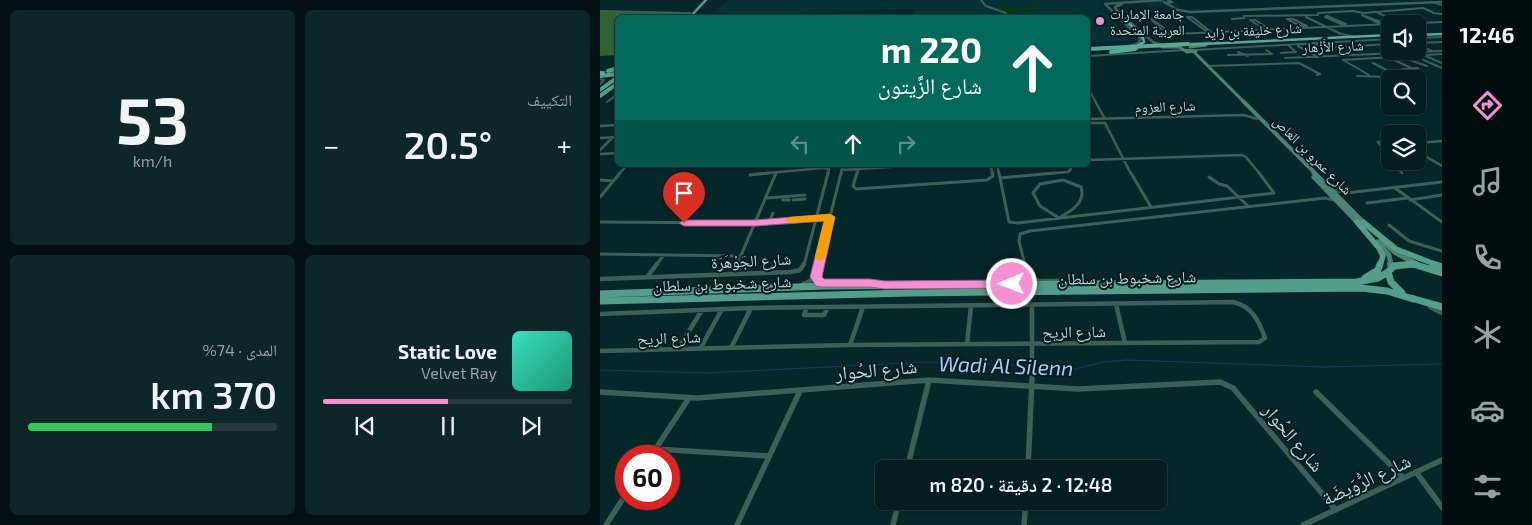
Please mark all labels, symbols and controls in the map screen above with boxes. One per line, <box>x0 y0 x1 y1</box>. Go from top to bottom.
place label: جامعة الإمارات العربية المتحدة <box>1110 5 1185 39</box>
marker: جامعة الإمارات العربية المتحدة <box>1094 15 1106 27</box>
map controls <box>1381 15 1426 170</box>
button: sound <box>1381 15 1426 60</box>
street label: شارع خليفة بن زايد <box>1204 19 1302 43</box>
text: 12:46 <box>1460 21 1514 47</box>
text: 220 m <box>881 28 982 70</box>
icon: ahead <box>1000 35 1065 100</box>
street label: شارع الأَزْهار <box>1301 36 1364 58</box>
button: search <box>1381 70 1426 115</box>
text: شارع الزَّيتون <box>878 72 982 98</box>
text: 53 <box>116 79 189 157</box>
icon: directions <box>1470 88 1505 123</box>
text: التكييف <box>527 90 572 109</box>
street label: شارع العزوم <box>1134 96 1196 118</box>
street label: شارع عمرو بن العاص <box>1269 112 1356 199</box>
text: 20.5° <box>404 121 492 167</box>
button: layers <box>1381 125 1426 170</box>
text: − <box>323 128 339 162</box>
text: + <box>557 128 572 162</box>
icon: left <box>786 130 814 158</box>
icon: ahead <box>839 130 867 158</box>
icon: right <box>892 130 920 158</box>
text: km/h <box>133 151 172 170</box>
icon: music <box>1470 164 1505 199</box>
pin <box>663 172 705 223</box>
icon: arrive <box>670 179 698 207</box>
icon: phone <box>1470 240 1505 275</box>
street label: شارع الجَوْهَرَة <box>710 248 792 274</box>
position arrow <box>985 257 1037 309</box>
street label: شارع شخبوط بن سلطان <box>1058 266 1196 290</box>
street label: شارع شخبوط بن سلطان <box>652 271 792 297</box>
icon: climate <box>1470 317 1505 352</box>
street label: شارع الريح <box>1042 321 1106 343</box>
street label: شارع الريح <box>637 326 701 350</box>
text: المدى · 74% <box>202 340 277 359</box>
text: Static Love <box>398 340 497 363</box>
water label: Wadi Al Silenn <box>938 350 1074 380</box>
street label: شارع الحُوار <box>833 354 918 385</box>
text: Velvet Ray <box>421 363 497 382</box>
text: 370 km <box>150 371 277 417</box>
icon: car <box>1470 393 1505 428</box>
street label: شارع الحُوار <box>1257 397 1329 477</box>
icon: previous <box>351 412 379 440</box>
icon: pause <box>434 412 462 440</box>
icon: next <box>517 412 545 440</box>
speed limit sign: 60 <box>615 445 680 510</box>
street label: شارع الرُّوَيضَة <box>1318 448 1415 510</box>
icon: filters <box>1470 469 1505 504</box>
text: 12:48 · 2 دقيقة · 820 m <box>930 473 1112 496</box>

